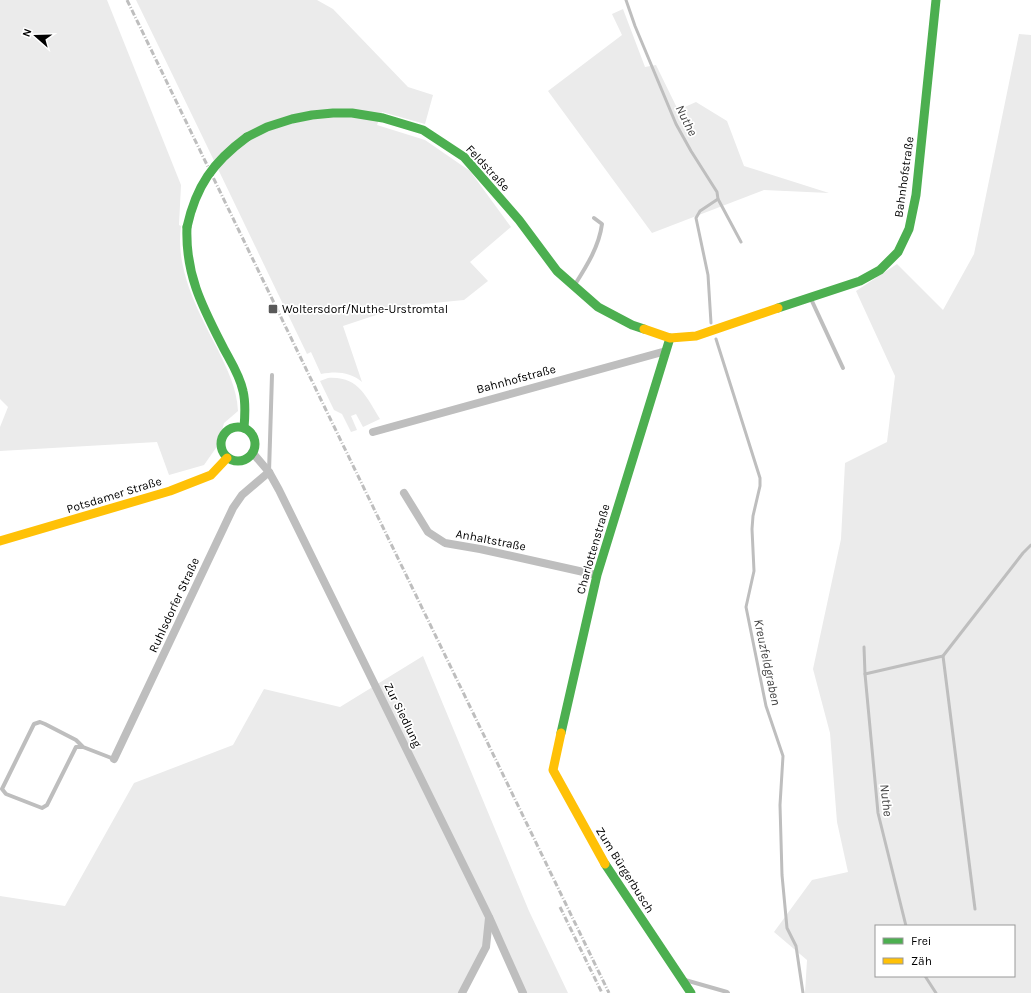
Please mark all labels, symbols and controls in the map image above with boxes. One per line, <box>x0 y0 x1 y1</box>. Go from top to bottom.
north arrow <box>16 16 56 56</box>
text: N <box>20 27 35 39</box>
water label: Nuthe <box>672 102 701 138</box>
street label: Bahnhofstraße <box>891 136 917 218</box>
street label: Feldstraße <box>463 142 513 194</box>
place label: Woltersdorf/Nuthe-Urstromtal <box>282 302 448 316</box>
marker: Woltersdorf/Nuthe-Urstromtal <box>267 303 279 315</box>
street label: Bahnhofstraße <box>475 362 557 396</box>
street label: Potsdamer Straße <box>65 474 163 516</box>
street label: Charlottenstraße <box>573 502 613 596</box>
street label: Anhaltstraße <box>455 526 527 554</box>
street label: Ruhlsdorfer Straße <box>146 555 202 655</box>
water label: Kreuzfeldgraben <box>751 617 784 707</box>
street label: Zur Siedlung <box>381 680 425 750</box>
water label: Nuthe <box>877 783 896 817</box>
street label: Zum Bürgerbusch <box>593 824 657 916</box>
legend <box>875 925 1015 977</box>
text: Frei <box>911 934 931 948</box>
text: Zäh <box>911 954 932 968</box>

